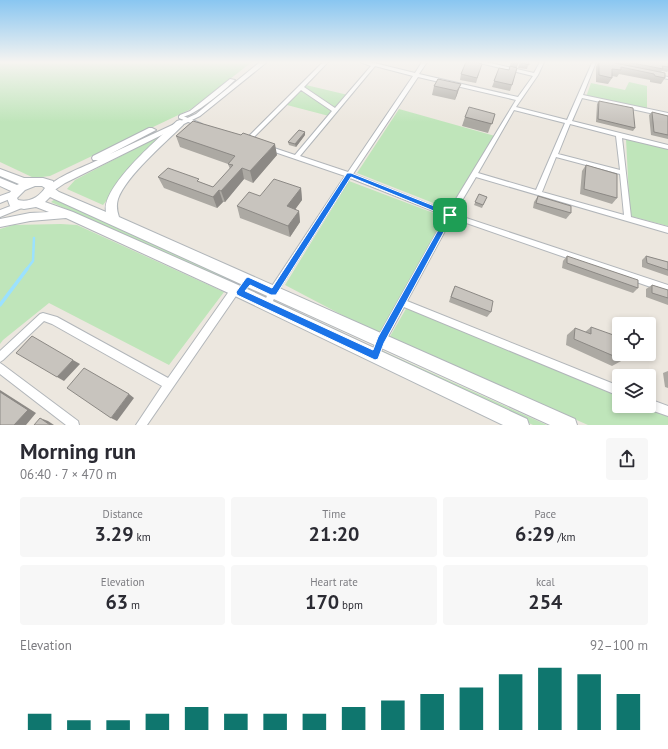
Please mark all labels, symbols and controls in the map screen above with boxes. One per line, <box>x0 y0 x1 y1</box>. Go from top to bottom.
pin <box>433 198 467 232</box>
icon: arrive <box>439 204 461 226</box>
map controls <box>612 317 656 413</box>
button: locate <box>612 317 656 361</box>
button: layers <box>612 369 656 413</box>
text: Morning run <box>20 437 136 465</box>
button: share <box>606 438 648 480</box>
text: 06:40 · 7 × 470 m <box>20 466 117 483</box>
text: Distance <box>103 507 143 521</box>
text: Time <box>322 507 346 521</box>
text: Pace <box>535 507 556 521</box>
text: 3.29 <box>95 521 134 547</box>
text: 21:20 <box>309 521 359 547</box>
text: 6:29 <box>515 521 555 547</box>
text: km <box>134 530 151 544</box>
text: /km <box>555 530 576 544</box>
text: Elevation <box>101 575 145 589</box>
text: Heart rate <box>310 575 358 589</box>
text: kcal <box>536 575 555 589</box>
text: 63 <box>105 589 128 615</box>
text: 170 <box>305 589 339 615</box>
text: 254 <box>528 589 562 615</box>
text: m <box>128 598 140 612</box>
text: bpm <box>339 598 363 612</box>
text: Elevation <box>20 637 72 654</box>
text: 92–100 m <box>590 637 648 654</box>

